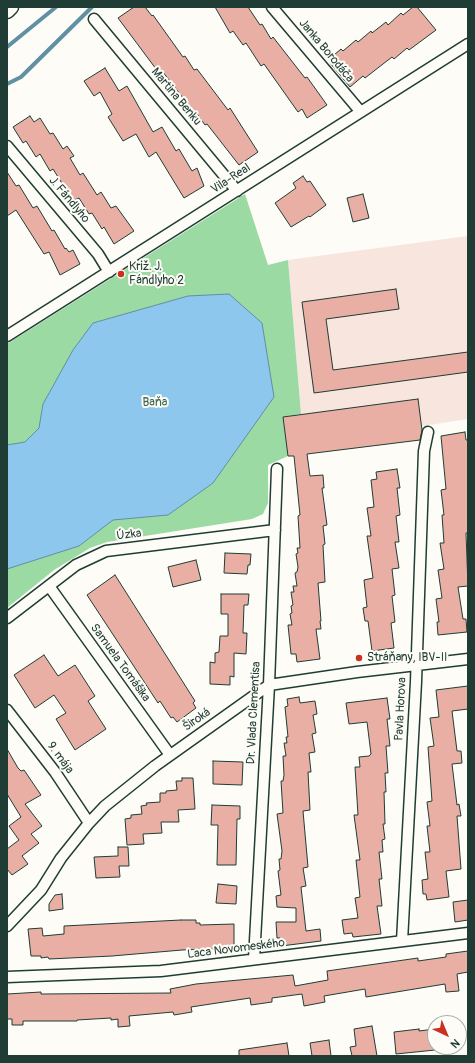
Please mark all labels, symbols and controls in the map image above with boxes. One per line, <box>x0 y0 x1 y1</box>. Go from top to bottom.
street label: Janka Borodáča <box>295 17 357 85</box>
street label: Martina Benku <box>148 65 204 129</box>
street label: Vila-Real <box>209 161 253 197</box>
street label: J. Fándlyho <box>46 174 92 226</box>
place label: Križ. J. Fándlyho 2 <box>129 260 184 288</box>
marker: Križ. J. Fándlyho 2 <box>116 269 126 279</box>
park label: Baňa <box>143 396 167 410</box>
street label: Úzka <box>116 526 142 544</box>
street label: Samuela Tomášika <box>87 621 153 705</box>
place label: Stráňany, IBV-II <box>367 651 447 665</box>
marker: Stráňany, IBV-II <box>354 653 364 663</box>
street label: Dr. Vlada Clementisa <box>244 661 264 765</box>
street label: Pavla Horova <box>392 677 410 741</box>
street label: Široká <box>180 705 214 735</box>
street label: 9. mája <box>44 739 76 777</box>
street label: Laca Novomeského <box>186 936 286 962</box>
north arrow <box>427 1015 467 1055</box>
text: N <box>448 1036 462 1051</box>

